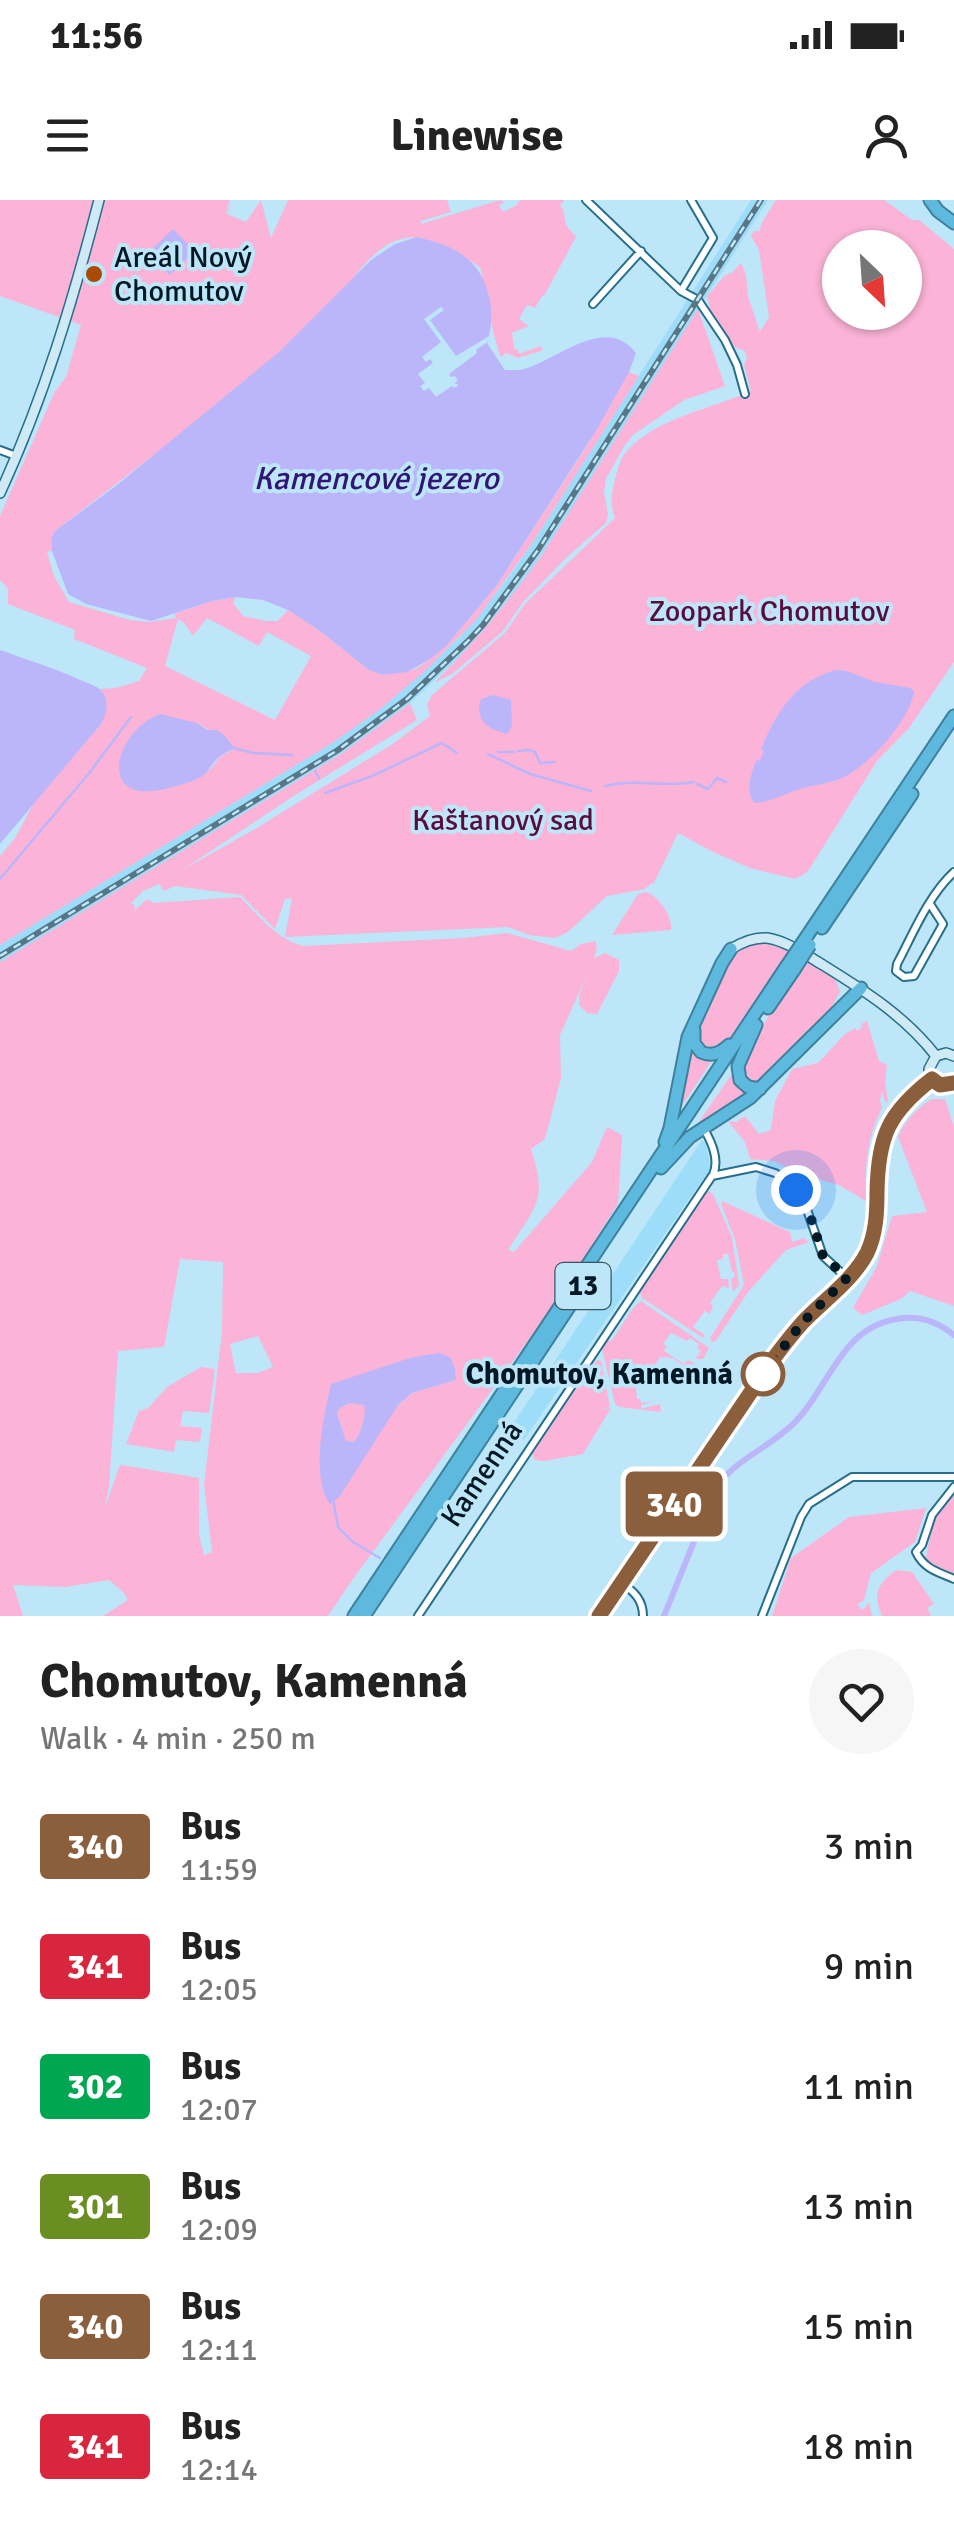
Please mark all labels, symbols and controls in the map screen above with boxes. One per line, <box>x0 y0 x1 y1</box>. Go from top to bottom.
text: 11:56 <box>50 12 143 59</box>
icon: menu <box>40 108 95 163</box>
text: Linewise <box>390 108 564 163</box>
icon: person <box>859 108 914 163</box>
north arrow <box>822 230 922 330</box>
map controls <box>822 230 922 330</box>
place label: Areál Nový Chomutov <box>114 239 252 310</box>
marker: Areál Nový Chomutov <box>83 263 105 285</box>
water label: Kamencové jezero <box>253 459 500 498</box>
park label: Zoopark Chomutov <box>649 593 890 630</box>
park label: Kaštanový sad <box>412 802 594 839</box>
your location <box>771 1165 821 1215</box>
road number: 13 <box>556 1263 610 1309</box>
marker: Chomutov, Kamenná <box>742 1353 784 1395</box>
place label: Chomutov, Kamenná <box>466 1356 733 1393</box>
street label: Kamenná <box>433 1414 531 1534</box>
line badge: 340 <box>616 1472 732 1536</box>
text: 340 <box>646 1483 702 1526</box>
button: heart <box>809 1649 914 1754</box>
text: Chomutov, Kamenná <box>40 1652 468 1711</box>
text: Walk · 4 min · 250 m <box>40 1719 316 1758</box>
text: Bus <box>180 1803 241 1850</box>
text: 3 min <box>824 1823 914 1870</box>
text: 340 <box>67 1825 123 1868</box>
text: 11:59 <box>180 1850 258 1889</box>
text: Bus <box>180 1923 241 1970</box>
text: 9 min <box>824 1943 914 1990</box>
text: 341 <box>67 1945 123 1988</box>
text: 12:05 <box>180 1970 258 2009</box>
text: Bus <box>180 2043 241 2090</box>
text: 11 min <box>803 2063 914 2110</box>
text: 302 <box>67 2065 123 2108</box>
text: 12:07 <box>180 2090 258 2129</box>
text: Bus <box>180 2163 241 2210</box>
text: 13 min <box>803 2183 914 2230</box>
text: 301 <box>67 2185 123 2228</box>
text: 12:09 <box>180 2210 258 2249</box>
text: Bus <box>180 2283 241 2330</box>
text: 15 min <box>803 2303 914 2350</box>
text: 340 <box>67 2305 123 2348</box>
text: 12:11 <box>180 2330 258 2369</box>
text: Bus <box>180 2403 241 2450</box>
text: 18 min <box>803 2423 914 2470</box>
text: 341 <box>67 2425 123 2468</box>
text: 12:14 <box>180 2450 258 2489</box>

